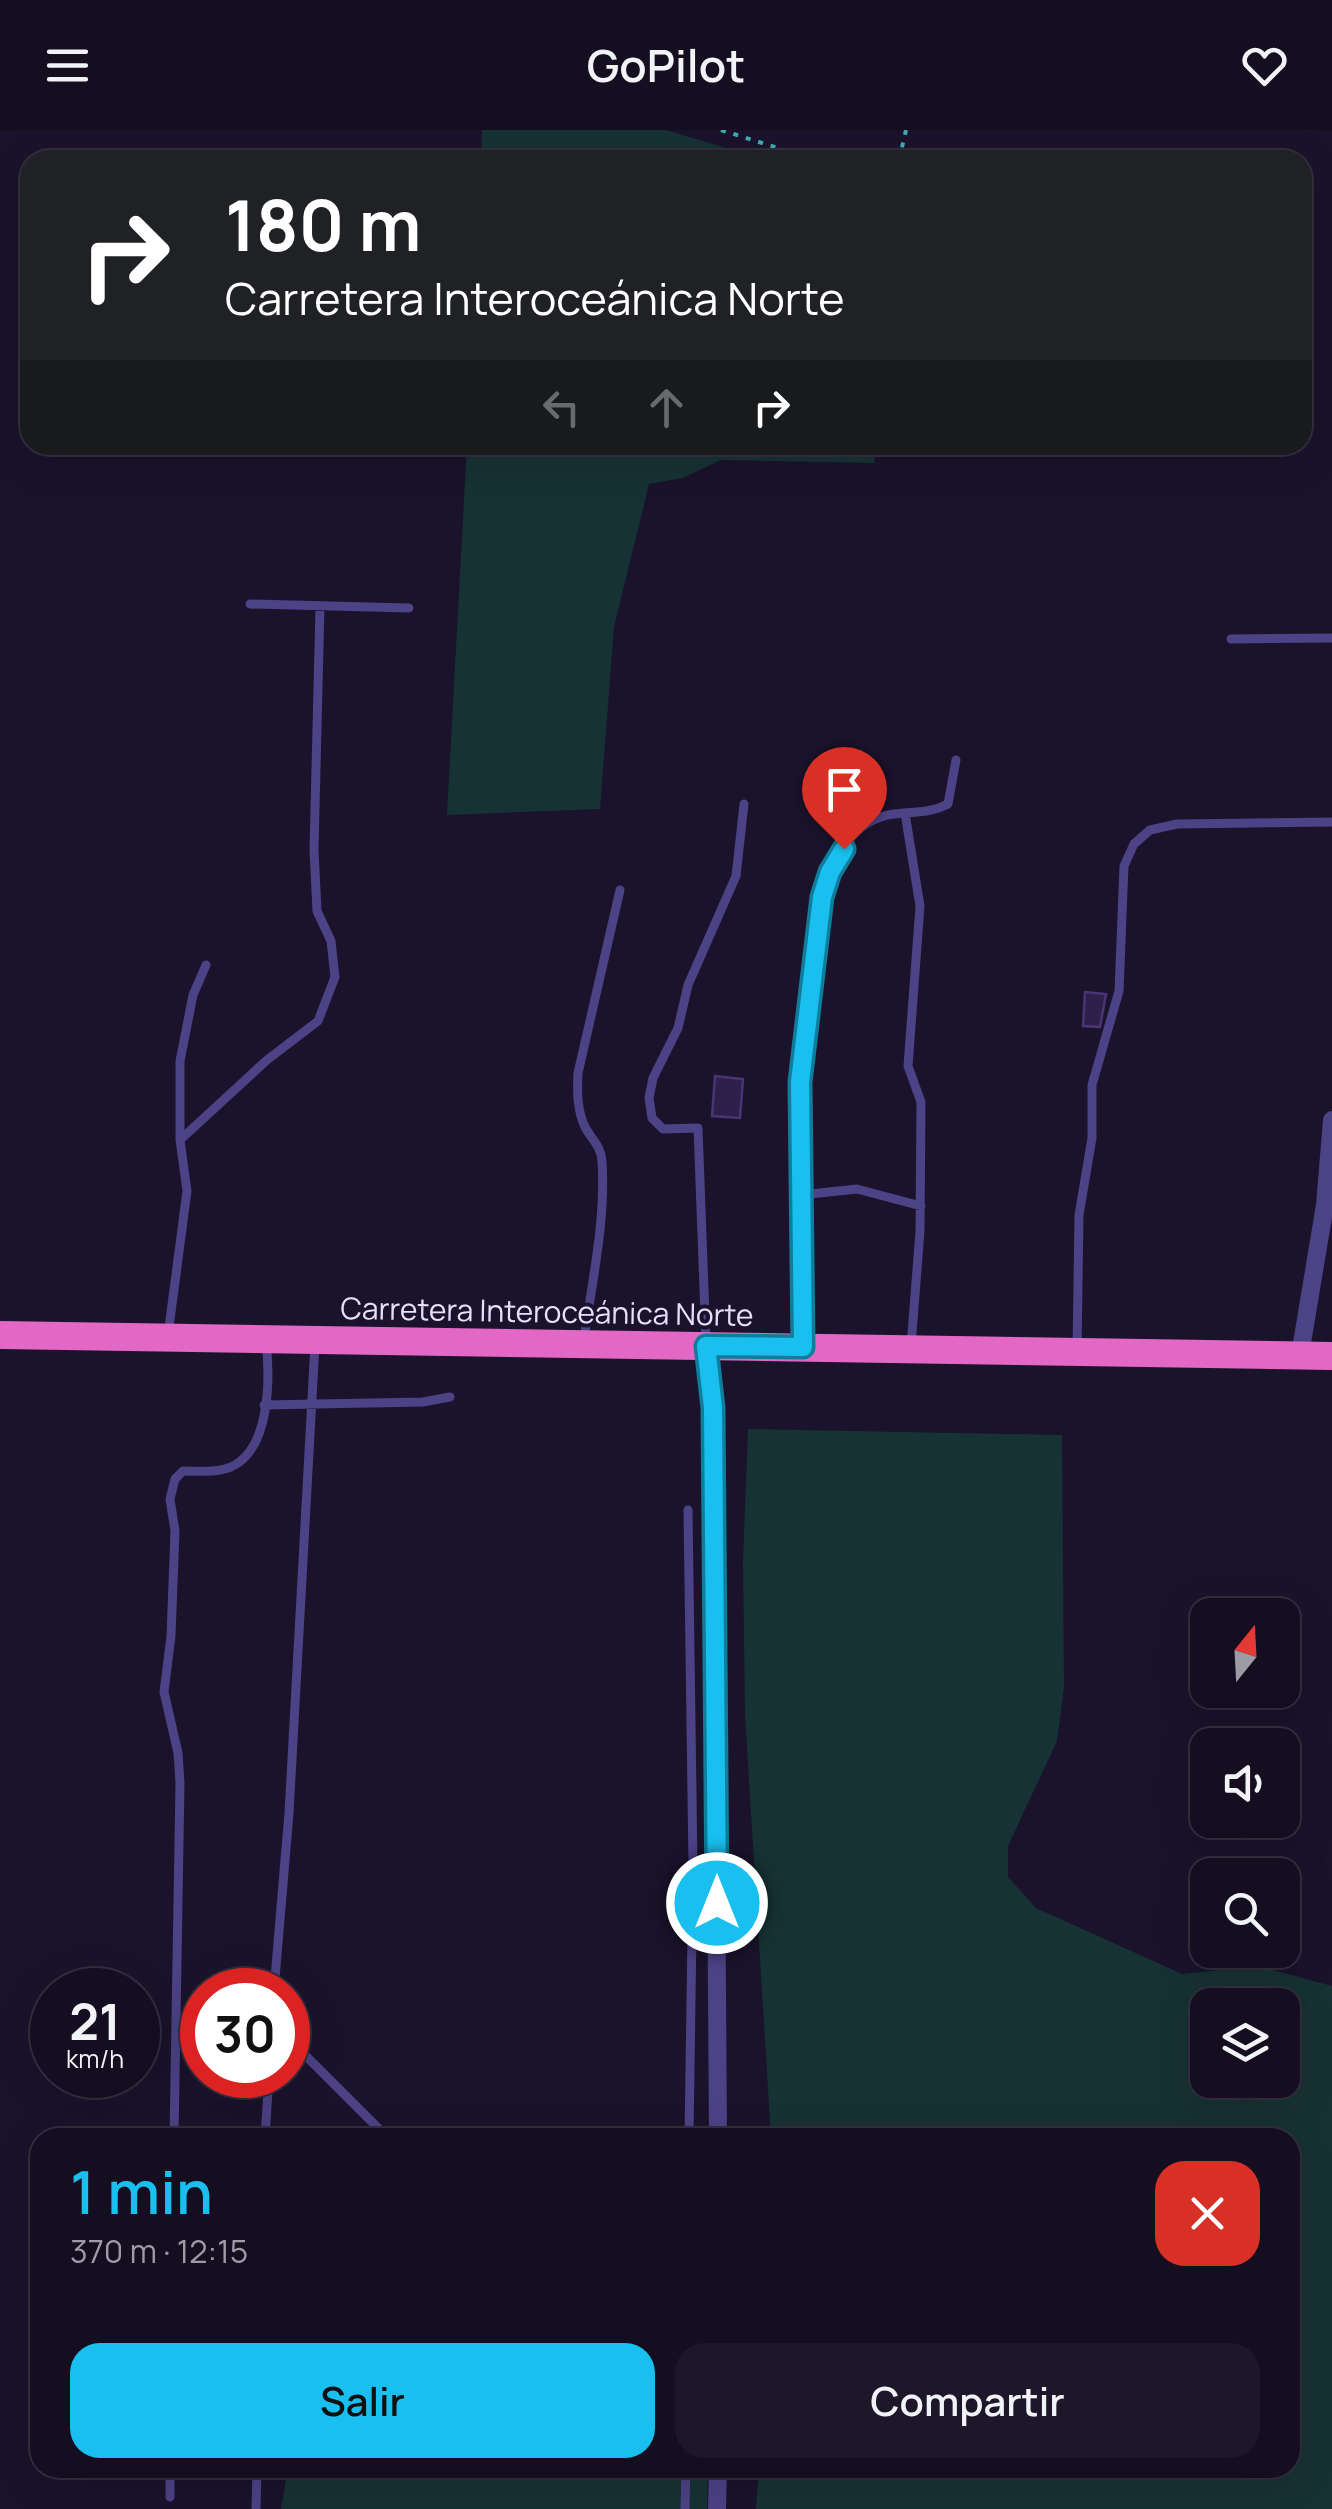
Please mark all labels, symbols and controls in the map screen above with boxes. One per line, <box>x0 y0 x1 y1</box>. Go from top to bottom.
text: GoPilot <box>587 34 745 96</box>
icon: menu <box>40 38 95 93</box>
icon: heart <box>1237 38 1292 93</box>
text: 180 m <box>225 176 422 272</box>
icon: right <box>60 190 190 320</box>
text: Carretera Interoceánica Norte <box>225 267 844 329</box>
icon: left <box>534 380 589 435</box>
icon: ahead <box>639 380 694 435</box>
icon: right <box>744 380 799 435</box>
pin <box>802 747 887 850</box>
icon: arrive <box>817 762 872 817</box>
street label: Carretera Interoceánica Norte <box>340 1287 754 1335</box>
north arrow <box>1190 1598 1300 1708</box>
map controls <box>1190 1598 1300 2098</box>
button: sound <box>1190 1728 1300 1838</box>
position arrow <box>665 1851 769 1955</box>
button: search <box>1190 1858 1300 1968</box>
speed limit sign: 30 <box>180 1968 310 2098</box>
text: 21 <box>69 1987 121 2055</box>
button: layers <box>1190 1988 1300 2098</box>
text: km/h <box>66 2041 124 2076</box>
text: 1 min <box>70 2150 213 2232</box>
button: close <box>1155 2161 1260 2266</box>
text: 370 m · 12:15 <box>70 2229 248 2273</box>
button: Salir <box>70 2343 655 2458</box>
button: Compartir <box>675 2343 1260 2458</box>

